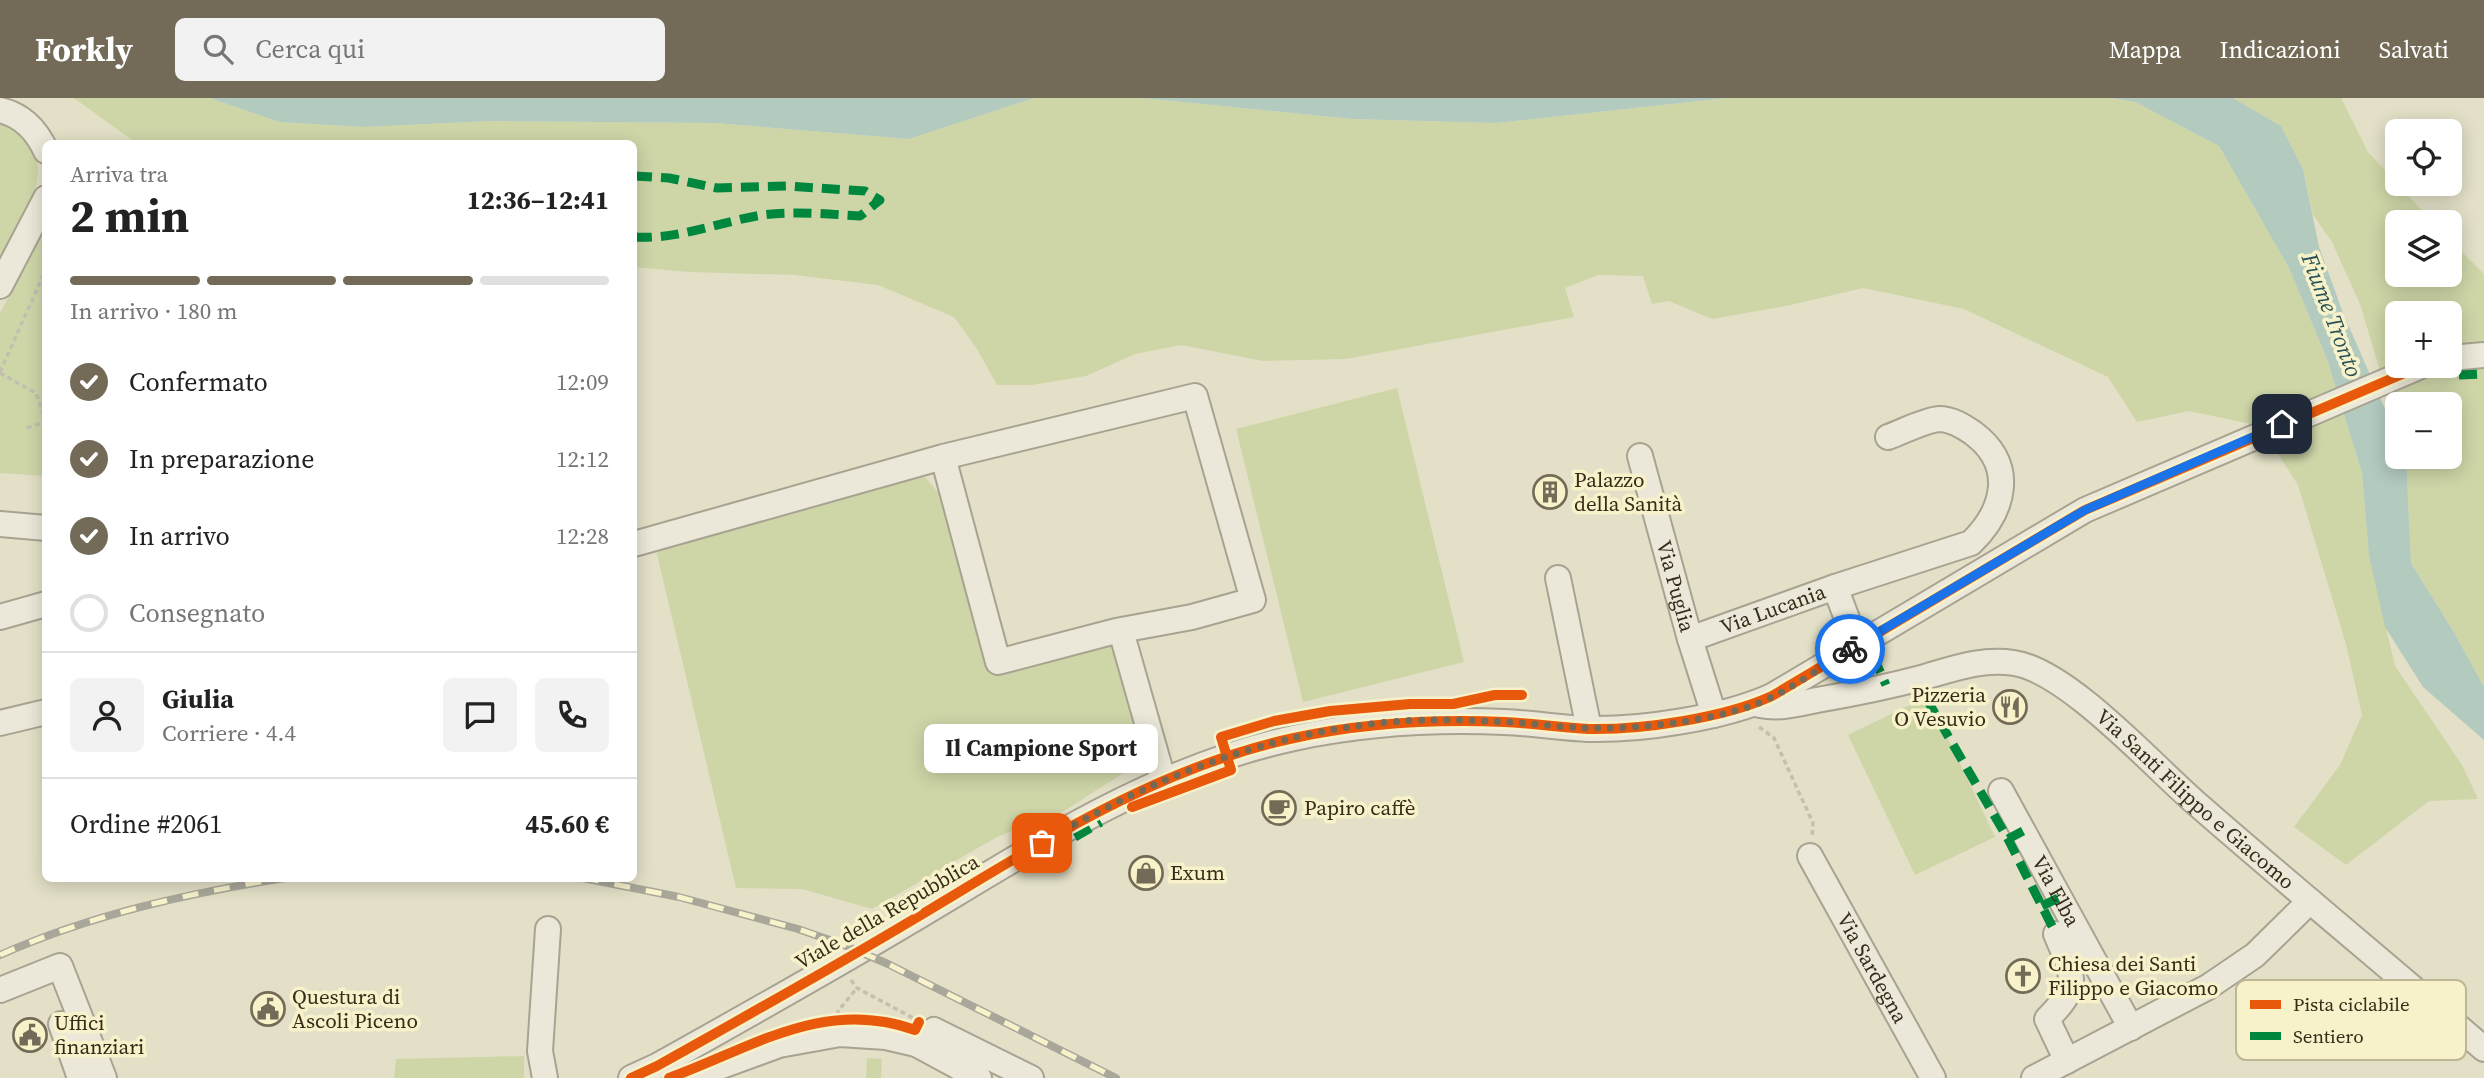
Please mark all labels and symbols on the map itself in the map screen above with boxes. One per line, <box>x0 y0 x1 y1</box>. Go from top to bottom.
water label: Fiume Tronto <box>2293 248 2370 382</box>
pin <box>2252 394 2312 454</box>
place label: Palazzo della Sanità <box>1574 465 1682 518</box>
building icon: Palazzo della Sanità <box>1531 473 1569 511</box>
street label: Via Puglia <box>1650 537 1702 635</box>
street label: Via Lucania <box>1716 577 1830 641</box>
courier <box>1815 614 1885 684</box>
place label: Pizzeria O Vesuvio <box>1894 680 1986 733</box>
restaurant icon: Pizzeria O Vesuvio <box>1991 688 2029 726</box>
street label: Via Santi Filippo e Giacomo <box>2090 702 2301 896</box>
callout: Il Campione Sport <box>925 724 1159 773</box>
cafe icon: Papiro caffè <box>1260 789 1298 827</box>
place label: Papiro caffè <box>1304 793 1415 822</box>
pin <box>1012 813 1072 873</box>
street label: Viale della Repubblica <box>789 847 984 976</box>
street label: Via Elba <box>2025 850 2088 932</box>
shop icon: Exum <box>1127 854 1165 892</box>
place label: Exum <box>1170 858 1225 887</box>
street label: Via Sardegna <box>1830 907 1915 1029</box>
place label: Chiesa dei Santi Filippo e Giacomo <box>2048 949 2218 1002</box>
church icon: Chiesa dei Santi Filippo e Giacomo <box>2004 957 2042 995</box>
legend <box>2236 980 2466 1060</box>
place label: Questura di Ascoli Piceno <box>292 982 418 1035</box>
public building icon: Questura di Ascoli Piceno <box>249 990 287 1028</box>
text: Pista ciclabile <box>2293 991 2410 1017</box>
place label: Uffici finanziari <box>54 1008 144 1061</box>
public building icon: Uffici finanziari <box>11 1016 49 1054</box>
text: Sentiero <box>2293 1023 2364 1049</box>

